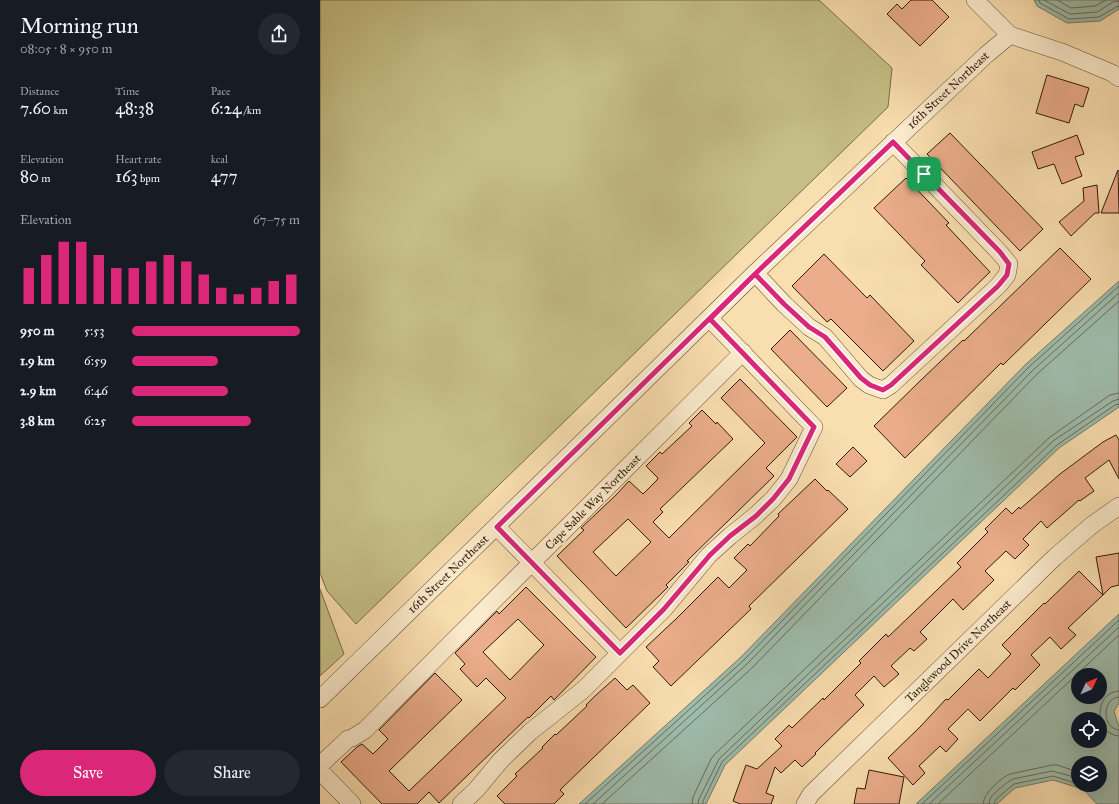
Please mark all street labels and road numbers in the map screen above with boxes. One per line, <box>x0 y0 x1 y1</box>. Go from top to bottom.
street label: 16th Street Northeast <box>904 48 992 132</box>
street label: Cape Sable Way Northeast <box>542 451 644 553</box>
street label: 16th Street Northeast <box>405 531 492 616</box>
street label: Tanglewood Drive Northeast <box>902 596 1015 706</box>

